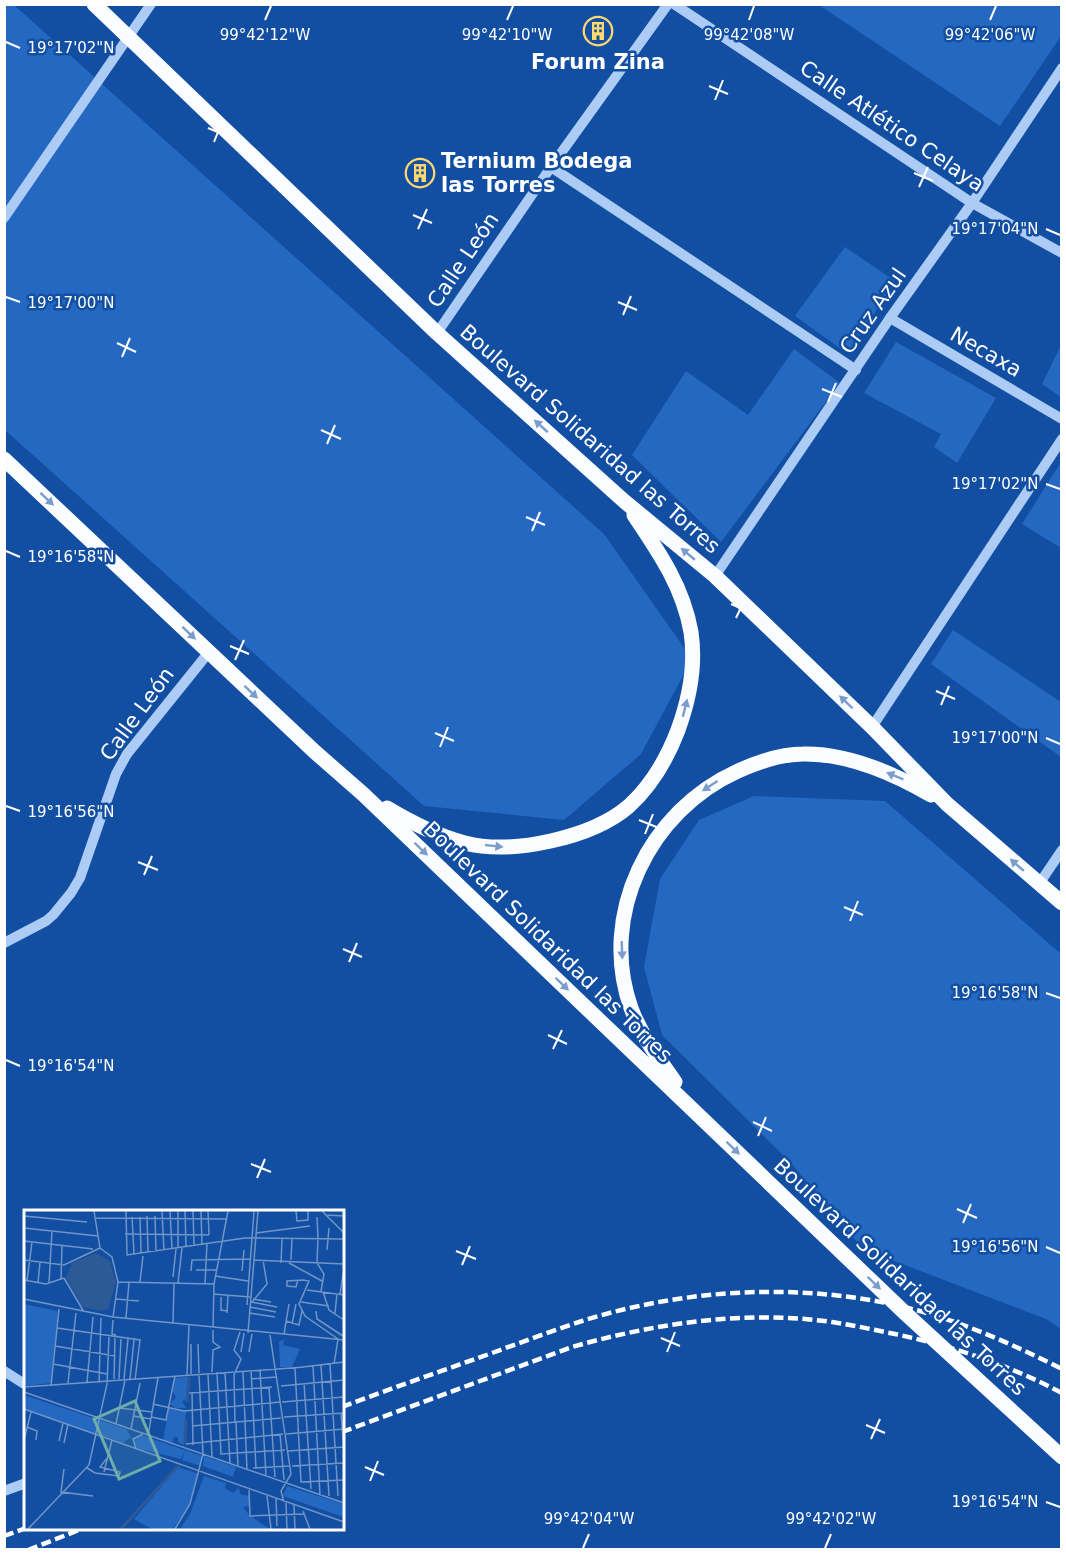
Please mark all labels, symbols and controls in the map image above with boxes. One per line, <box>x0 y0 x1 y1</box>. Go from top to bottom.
building icon: Forum Zina <box>582 15 614 47</box>
text: 99°42'12"W <box>220 26 310 44</box>
text: 99°42'10"W <box>462 26 552 44</box>
text: 99°42'08"W <box>704 26 794 44</box>
text: 99°42'06"W <box>945 26 1035 44</box>
text: 19°17'02"N <box>27 39 115 57</box>
place label: Forum Zina <box>531 50 665 74</box>
street label: Calle Atlético Celaya <box>796 56 988 196</box>
place label: Ternium Bodega las Torres <box>441 149 632 197</box>
building icon: Ternium Bodega las Torres <box>404 157 436 189</box>
street label: Calle León <box>423 208 503 312</box>
text: 19°17'04"N <box>951 220 1039 238</box>
street label: Cruz Azul <box>835 264 911 358</box>
text: 19°17'00"N <box>27 294 115 312</box>
street label: Boulevard Solidaridad las Torres <box>455 320 725 558</box>
street label: Necaxa <box>946 322 1026 382</box>
one-way arrow <box>534 420 549 433</box>
text: 19°17'02"N <box>951 475 1039 493</box>
one-way arrow <box>39 492 54 505</box>
text: 19°16'58"N <box>27 548 115 566</box>
one-way arrow <box>681 548 696 561</box>
one-way arrow <box>181 626 196 640</box>
street label: Calle León <box>95 663 179 765</box>
one-way arrow <box>244 684 258 698</box>
one-way arrow <box>838 695 853 709</box>
one-way arrow <box>681 699 691 717</box>
text: 19°17'00"N <box>951 729 1039 747</box>
one-way arrow <box>886 771 904 780</box>
one-way arrow <box>702 780 718 791</box>
text: 19°16'56"N <box>27 803 115 821</box>
street label: Boulevard Solidaridad las Torres <box>419 817 677 1067</box>
one-way arrow <box>485 841 504 851</box>
one-way arrow <box>413 842 428 855</box>
one-way arrow <box>1010 859 1025 872</box>
one-way arrow <box>617 940 626 959</box>
one-way arrow <box>554 977 569 990</box>
text: 19°16'58"N <box>951 984 1039 1002</box>
text: 19°16'54"N <box>27 1057 115 1075</box>
one-way arrow <box>726 1140 740 1154</box>
street label: Boulevard Solidaridad las Torres <box>769 1154 1031 1400</box>
inset map <box>24 1210 344 1530</box>
text: 19°16'56"N <box>951 1238 1039 1256</box>
one-way arrow <box>866 1276 881 1290</box>
text: 19°16'54"N <box>951 1493 1039 1511</box>
text: 99°42'04"W <box>544 1510 634 1528</box>
text: 99°42'02"W <box>786 1510 876 1528</box>

